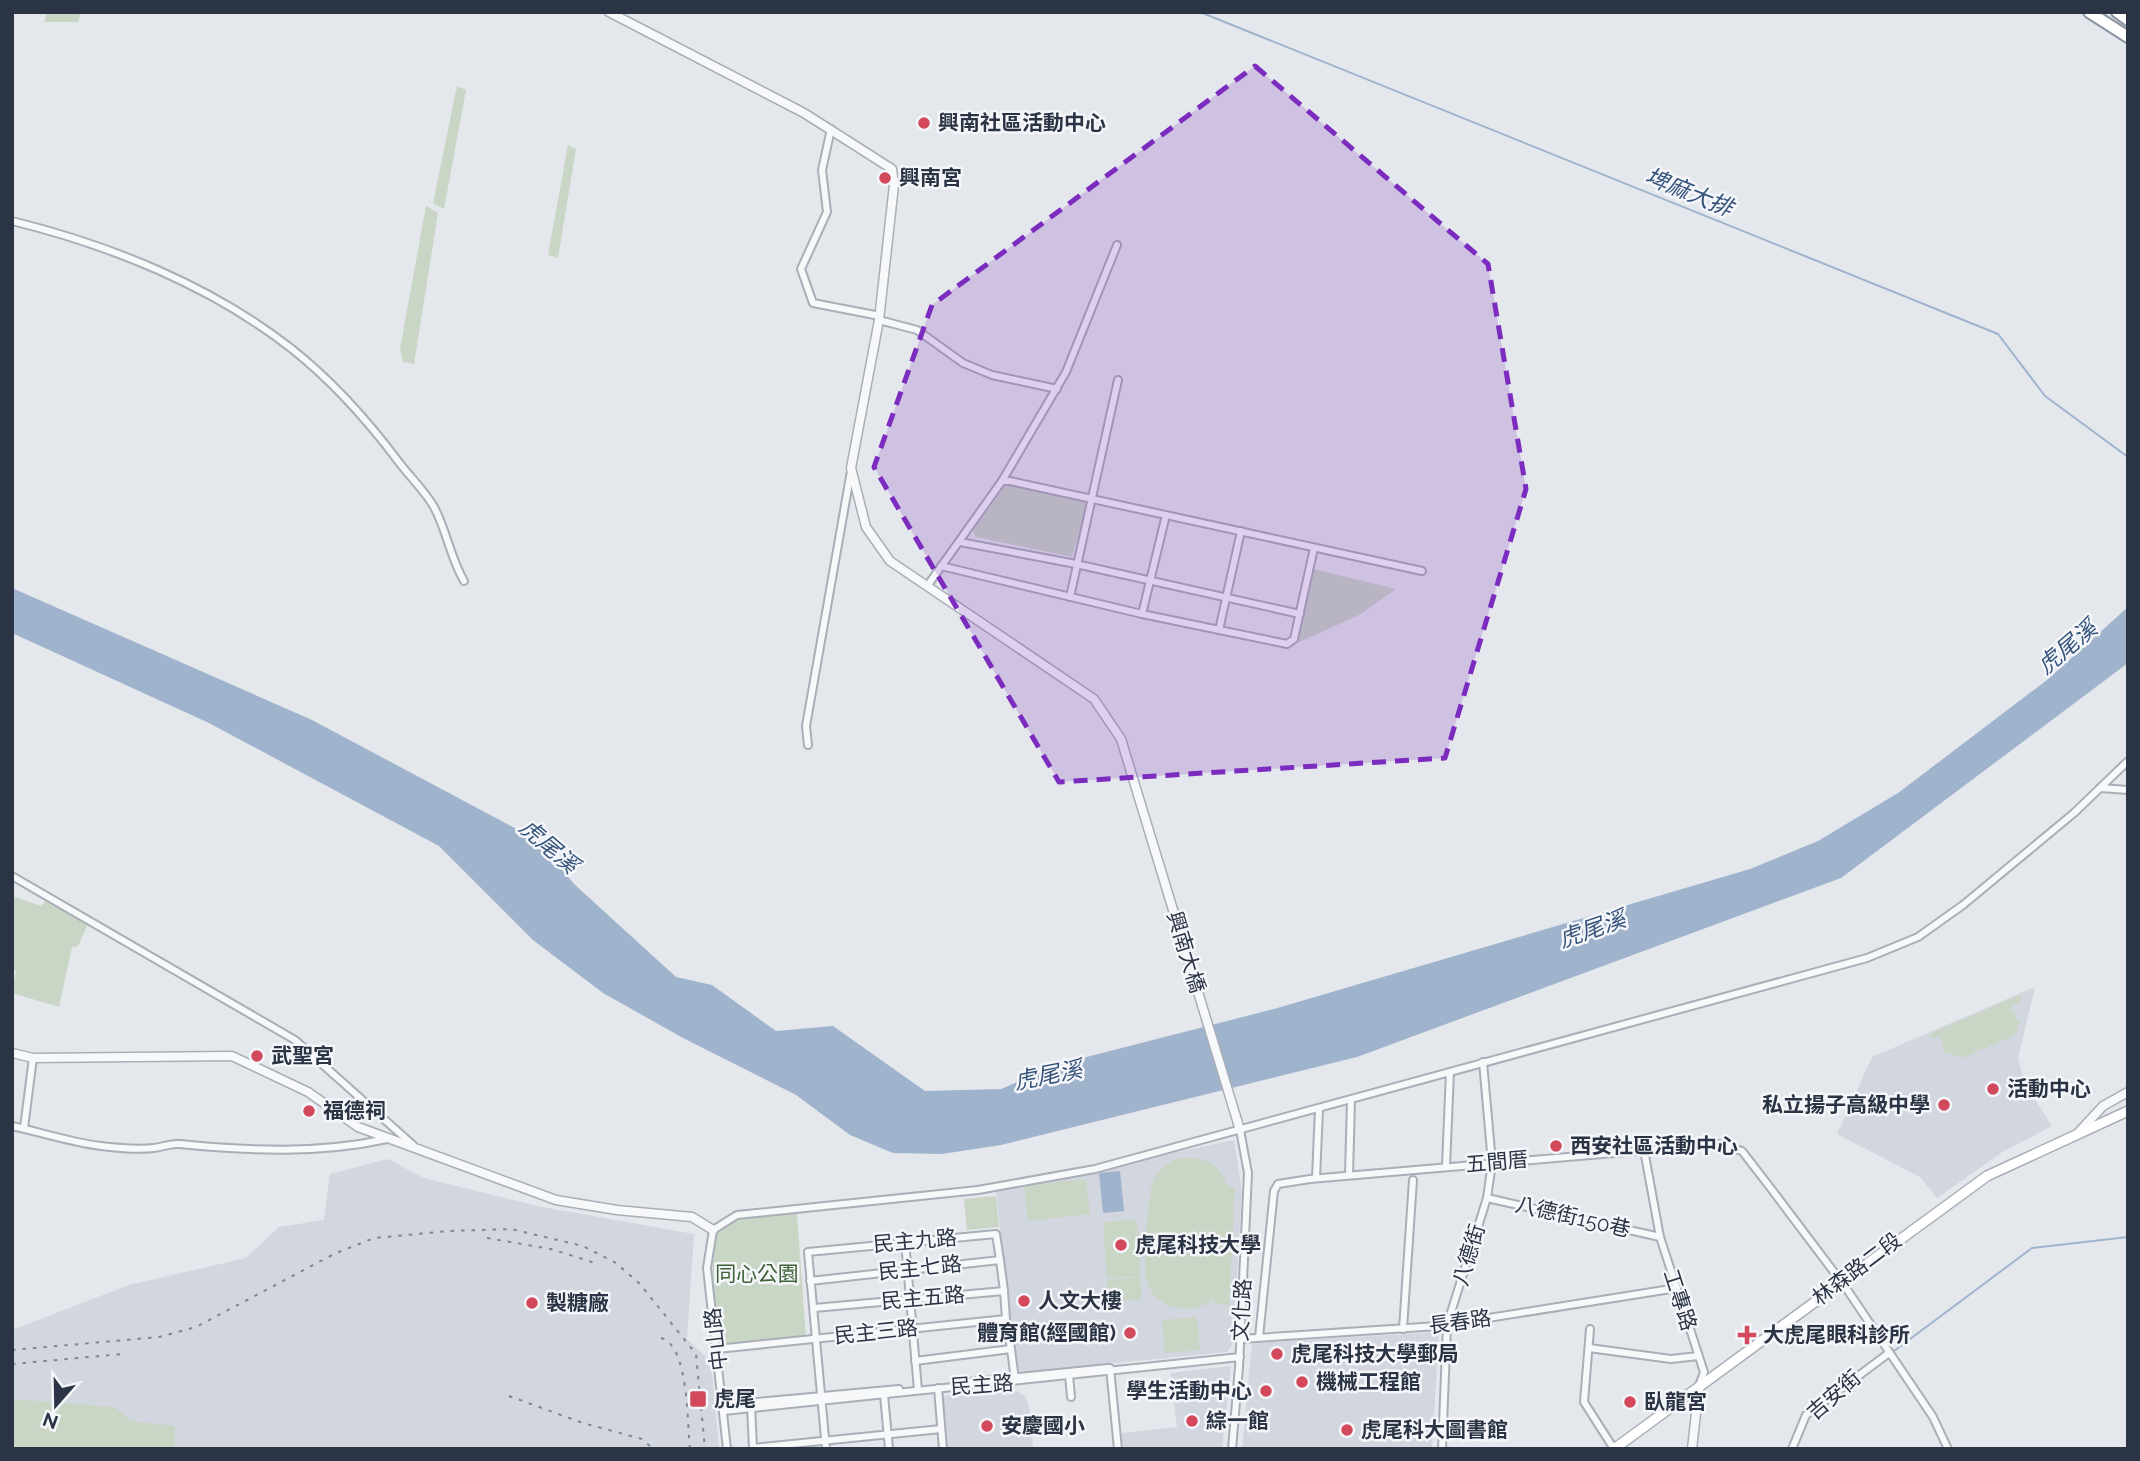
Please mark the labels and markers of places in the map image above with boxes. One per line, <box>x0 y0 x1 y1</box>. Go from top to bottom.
place label: 興南社區活動中心 <box>938 110 1106 135</box>
marker: 興南社區活動中心 <box>916 115 932 131</box>
place label: 興南宮 <box>899 165 962 190</box>
marker: 興南宮 <box>877 170 893 186</box>
place label: 武聖宮 <box>271 1043 334 1068</box>
marker: 武聖宮 <box>249 1048 265 1064</box>
place label: 活動中心 <box>2007 1076 2091 1101</box>
marker: 活動中心 <box>1985 1081 2001 1097</box>
place label: 私立揚子高級中學 <box>1762 1092 1930 1117</box>
marker: 私立揚子高級中學 <box>1936 1097 1952 1113</box>
place label: 福德祠 <box>323 1098 386 1123</box>
marker: 福德祠 <box>301 1103 317 1119</box>
place label: 西安社區活動中心 <box>1570 1133 1738 1158</box>
marker: 西安社區活動中心 <box>1548 1138 1564 1154</box>
place label: 虎尾科技大學 <box>1135 1232 1261 1257</box>
marker: 虎尾科技大學 <box>1113 1237 1129 1253</box>
place label: 人文大樓 <box>1038 1288 1122 1313</box>
place label: 製糖廠 <box>546 1290 609 1315</box>
marker: 人文大樓 <box>1016 1293 1032 1309</box>
marker: 製糖廠 <box>524 1295 540 1311</box>
place label: 體育館(經國館) <box>977 1320 1116 1345</box>
place label: 大虎尾眼科診所 <box>1763 1322 1910 1347</box>
marker: 體育館(經國館) <box>1122 1325 1138 1341</box>
marker: 大虎尾眼科診所 <box>1737 1325 1757 1345</box>
place label: 虎尾科技大學郵局 <box>1291 1341 1459 1366</box>
marker: 虎尾科技大學郵局 <box>1269 1346 1285 1362</box>
place label: 機械工程館 <box>1316 1369 1421 1394</box>
marker: 機械工程館 <box>1294 1374 1310 1390</box>
place label: 學生活動中心 <box>1126 1378 1252 1403</box>
marker: 學生活動中心 <box>1258 1383 1274 1399</box>
place label: 虎尾 <box>714 1386 756 1411</box>
marker: 虎尾 <box>688 1389 708 1409</box>
place label: 臥龍宮 <box>1644 1389 1707 1414</box>
marker: 臥龍宮 <box>1622 1394 1638 1410</box>
place label: 綜一館 <box>1206 1408 1269 1433</box>
place label: 安慶國小 <box>1001 1413 1085 1438</box>
marker: 綜一館 <box>1184 1413 1200 1429</box>
place label: 虎尾科大圖書館 <box>1361 1417 1508 1442</box>
marker: 安慶國小 <box>979 1418 995 1434</box>
marker: 虎尾科大圖書館 <box>1339 1422 1355 1438</box>

